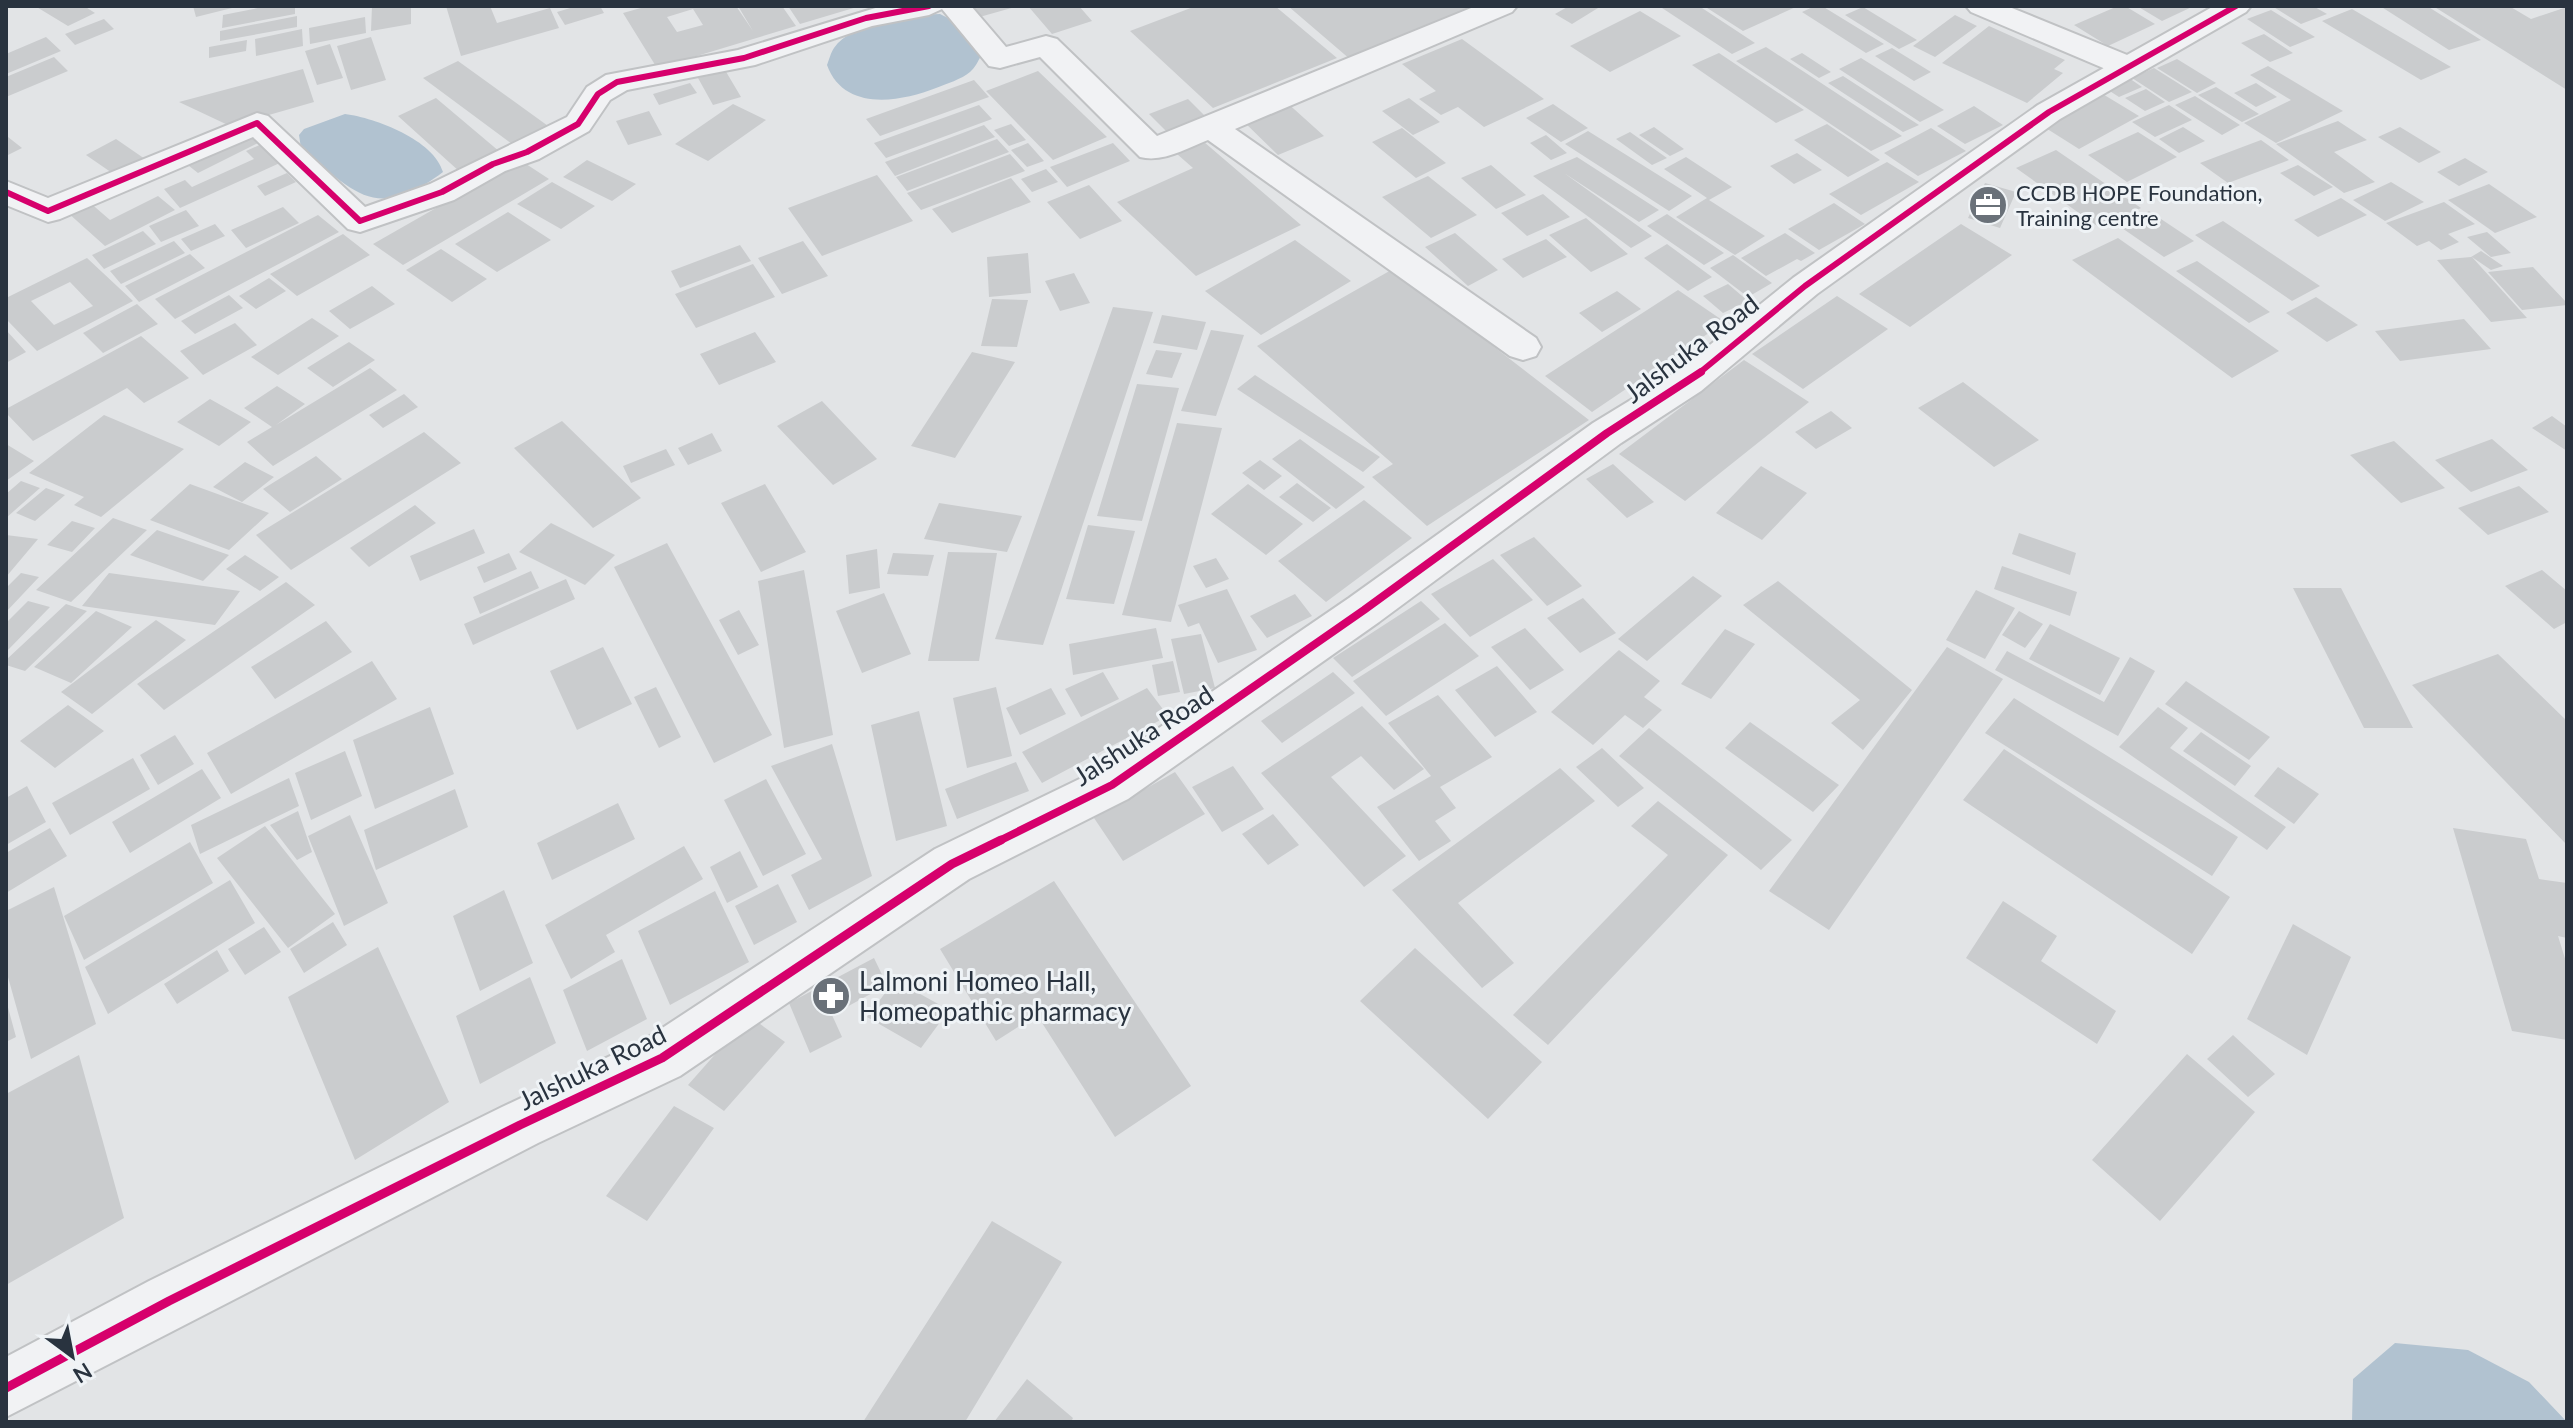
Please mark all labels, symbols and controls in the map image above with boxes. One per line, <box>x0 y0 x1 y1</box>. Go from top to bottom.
place label: CCDB HOPE Foundation, Training centre <box>2016 179 2263 231</box>
office icon: CCDB HOPE Foundation, Training centre <box>1967 184 2009 226</box>
street label: Jalshuka Road <box>1617 287 1765 409</box>
street label: Jalshuka Road <box>1067 678 1219 792</box>
place label: Lalmoni Homeo Hall, Homeopathic pharmacy <box>859 965 1132 1027</box>
pharmacy icon: Lalmoni Homeo Hall, Homeopathic pharmacy <box>810 975 852 1017</box>
street label: Jalshuka Road <box>513 1017 671 1117</box>
north arrow <box>32 1316 112 1396</box>
text: N <box>69 1357 97 1389</box>

